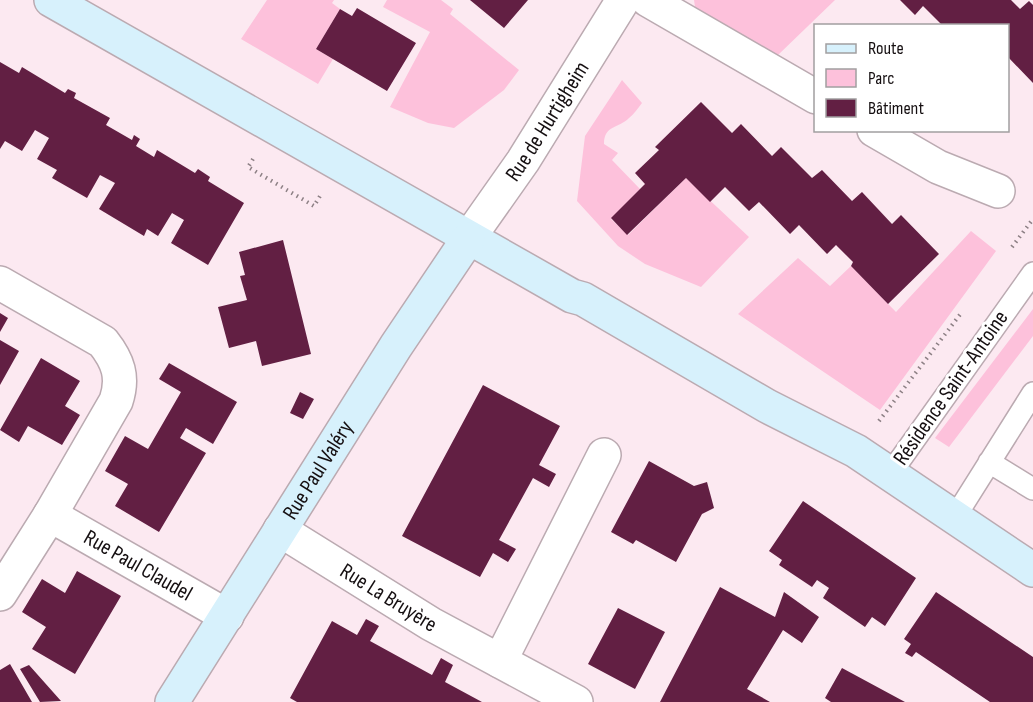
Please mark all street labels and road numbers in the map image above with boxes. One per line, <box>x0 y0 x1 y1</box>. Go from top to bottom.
street label: Rue de Hurtigheim <box>500 56 595 186</box>
street label: Résidence Saint-Antoine <box>888 305 1014 471</box>
street label: Rue Paul Valéry <box>277 415 359 525</box>
street label: Rue Paul Claudel <box>79 524 197 607</box>
street label: Rue La Bruyère <box>335 557 442 638</box>

